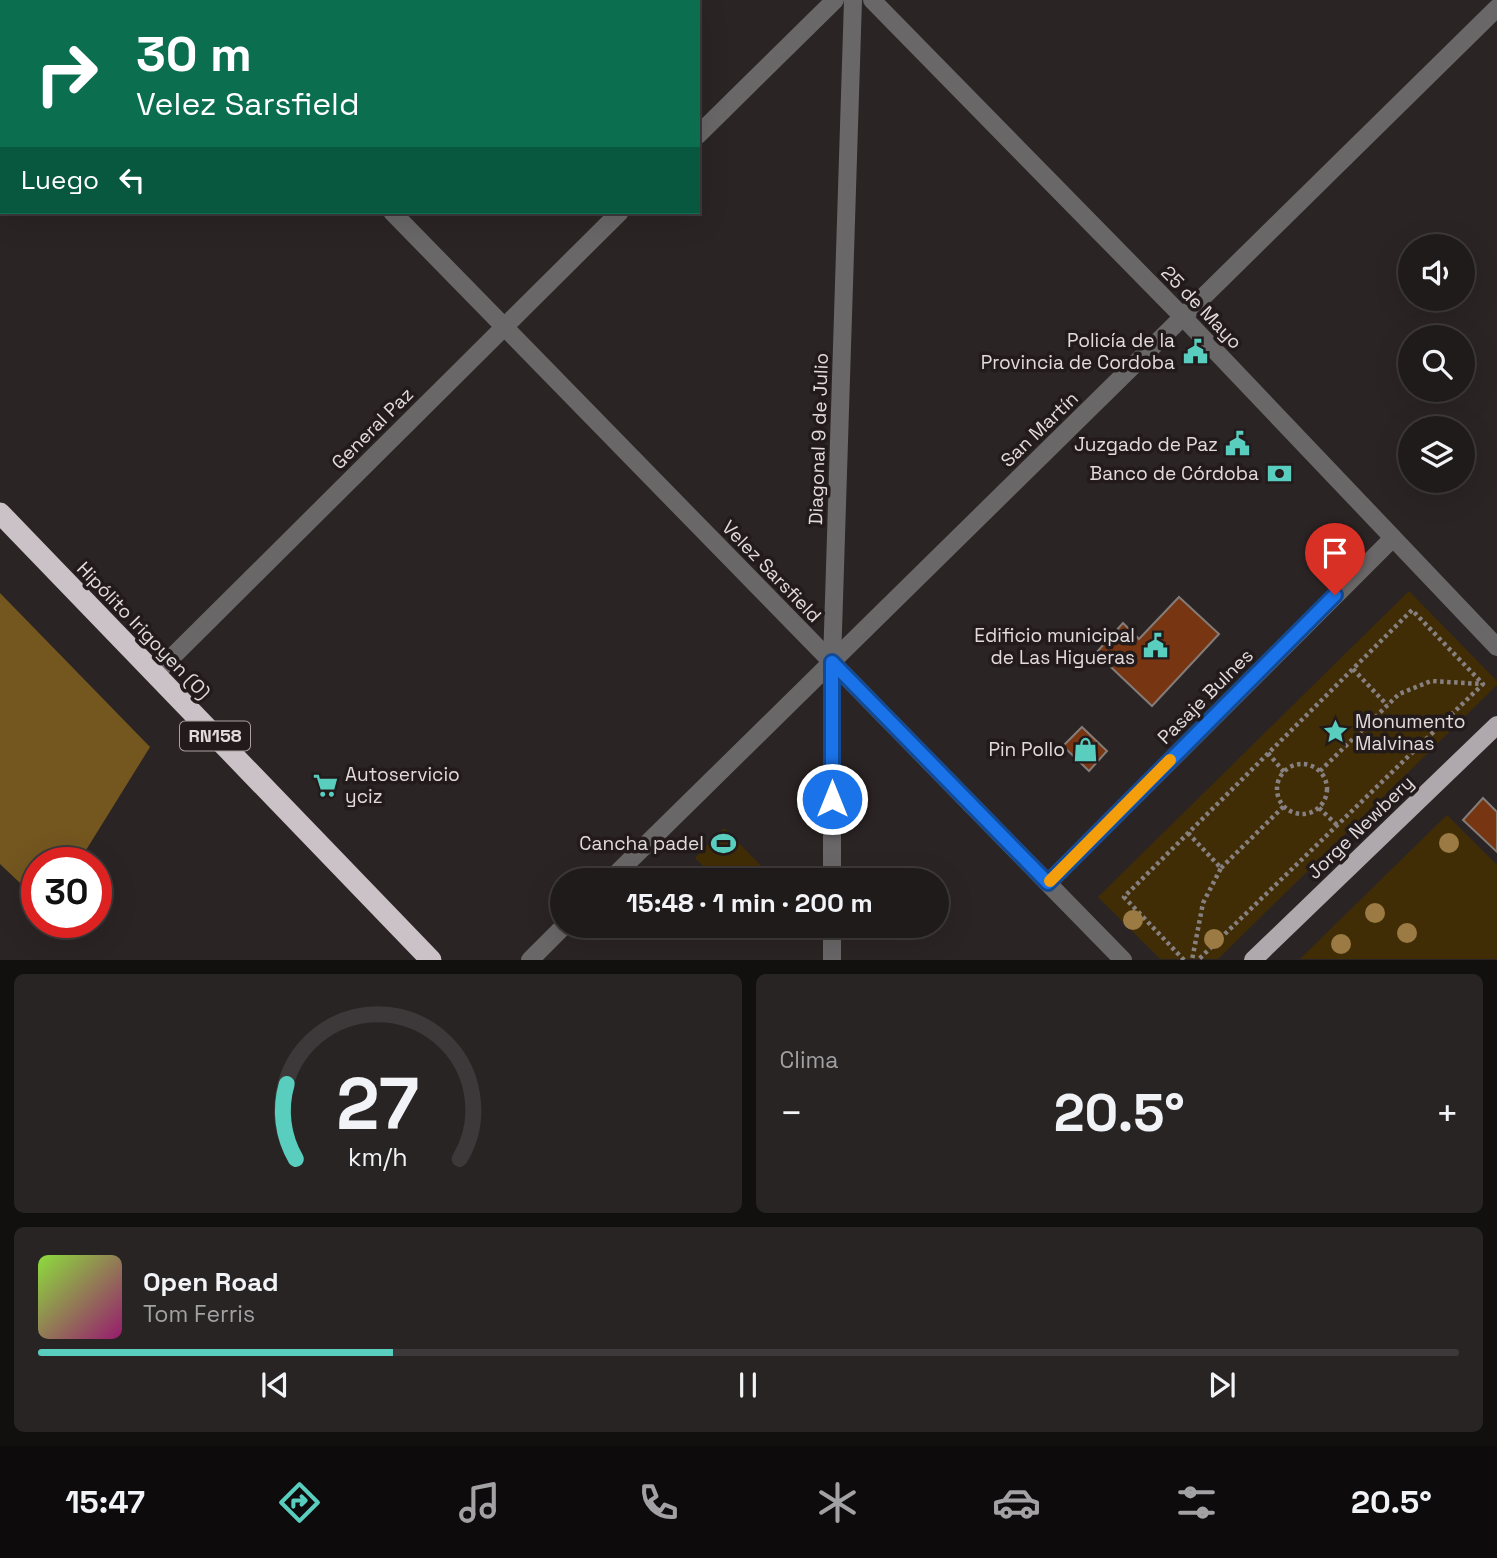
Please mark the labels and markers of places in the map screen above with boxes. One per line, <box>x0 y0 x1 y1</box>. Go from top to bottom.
place label: Policía de la Provincia de Cordoba <box>981 328 1175 375</box>
public building icon: Policía de la Provincia de Cordoba <box>1181 337 1209 365</box>
public building icon: Juzgado de Paz <box>1224 430 1252 458</box>
place label: Juzgado de Paz <box>1074 432 1218 457</box>
bank icon: Banco de Córdoba <box>1265 459 1293 487</box>
place label: Banco de Córdoba <box>1090 461 1259 486</box>
pin <box>1305 523 1365 595</box>
place label: Edificio municipal de Las Higueras <box>974 623 1135 670</box>
public building icon: Edificio municipal de Las Higueras <box>1141 632 1169 660</box>
place label: Monumento Malvinas <box>1355 709 1465 756</box>
place icon: Monumento Malvinas <box>1321 718 1349 746</box>
shop icon: Pin Pollo <box>1071 735 1099 763</box>
place label: Pin Pollo <box>988 737 1065 762</box>
place label: Autoservicio yciz <box>345 762 460 809</box>
supermarket icon: Autoservicio yciz <box>311 771 339 799</box>
sports icon: Cancha padel <box>710 829 738 857</box>
place label: Cancha padel <box>579 831 704 856</box>

